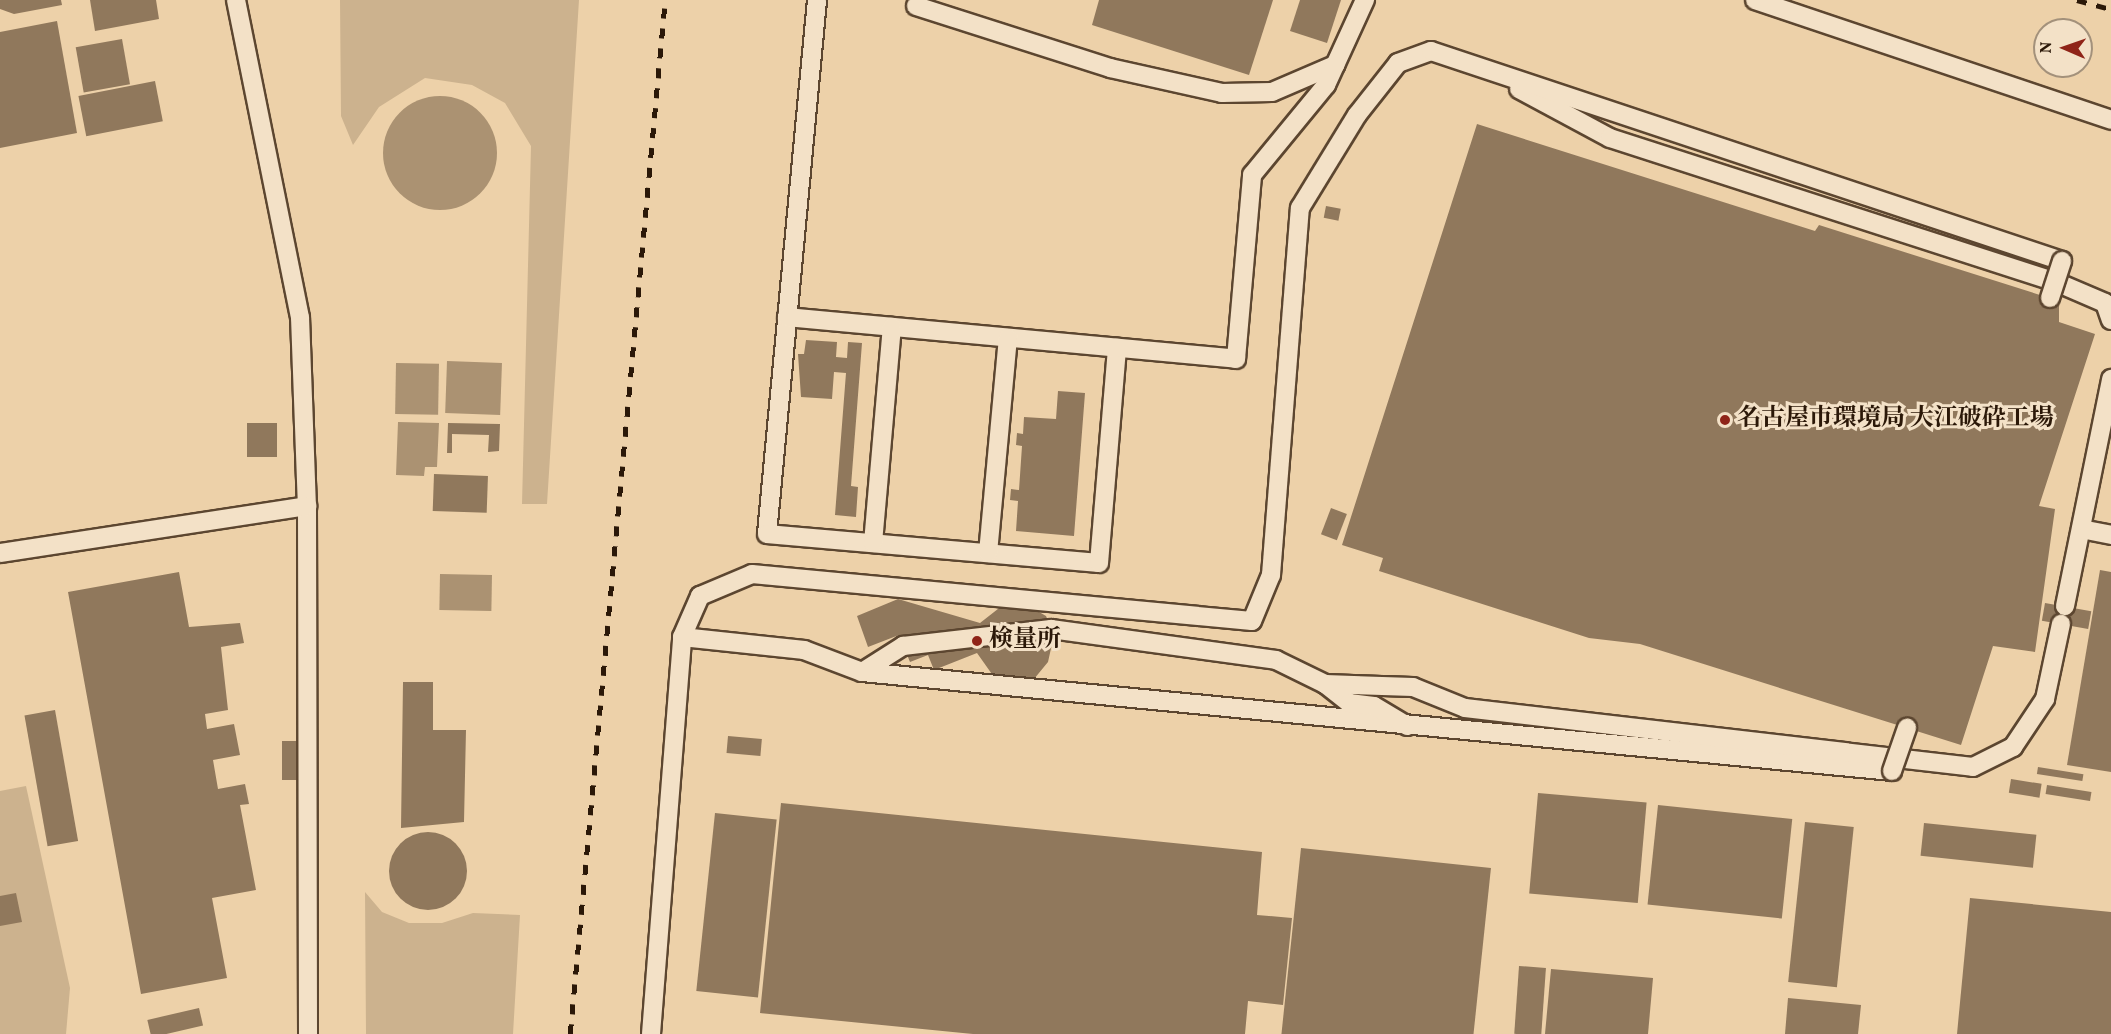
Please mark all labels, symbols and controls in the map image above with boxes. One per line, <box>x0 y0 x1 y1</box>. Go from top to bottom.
north arrow <box>2033 18 2093 78</box>
text: N <box>2036 41 2058 54</box>
place label: 名古屋市環境局 大江破砕工場 <box>1737 406 2054 434</box>
marker: 名古屋市環境局 大江破砕工場 <box>1718 413 1732 427</box>
place label: 検量所 <box>989 627 1061 655</box>
marker: 検量所 <box>970 634 984 648</box>

